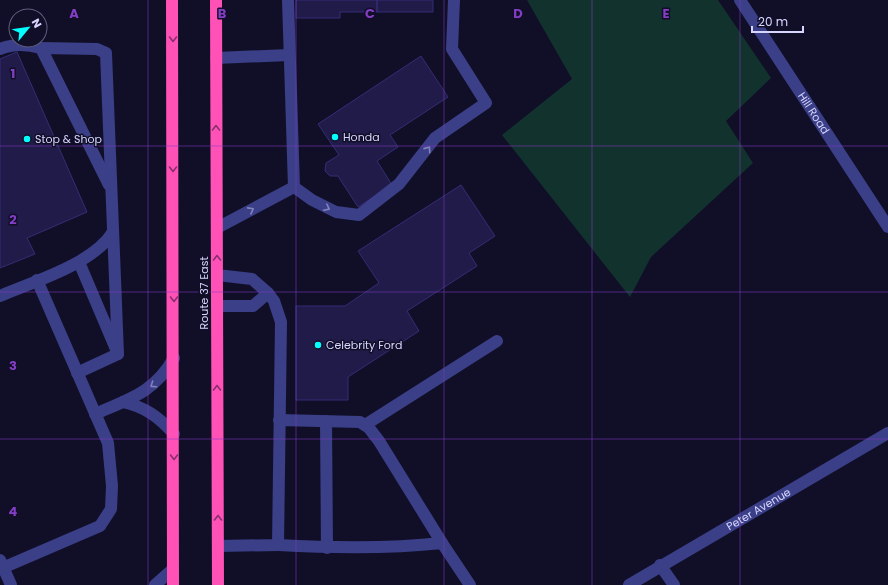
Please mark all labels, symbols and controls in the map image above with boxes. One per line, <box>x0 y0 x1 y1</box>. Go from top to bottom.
text: A <box>69 4 79 23</box>
text: B <box>218 4 227 23</box>
text: C <box>365 4 375 23</box>
text: D <box>513 4 523 23</box>
text: E <box>662 4 670 23</box>
north arrow <box>8 8 48 48</box>
scale bar <box>752 8 803 34</box>
text: 20 m <box>758 13 788 30</box>
text: N <box>28 16 46 31</box>
one-way arrow <box>169 36 177 42</box>
text: 1 <box>11 64 15 83</box>
street label: Hill Road <box>794 89 833 137</box>
one-way arrow <box>212 125 220 131</box>
place label: Honda <box>343 129 380 145</box>
place label: Stop & Shop <box>35 131 102 147</box>
marker: Honda <box>330 132 340 142</box>
marker: Stop & Shop <box>22 134 32 144</box>
one-way arrow <box>423 146 430 153</box>
one-way arrow <box>169 166 177 172</box>
one-way arrow <box>323 203 330 210</box>
one-way arrow <box>247 207 254 214</box>
text: 2 <box>9 210 17 229</box>
one-way arrow <box>213 255 221 261</box>
street label: Route 37 East <box>196 257 212 329</box>
one-way arrow <box>170 296 178 302</box>
place label: Celebrity Ford <box>326 337 402 353</box>
marker: Celebrity Ford <box>313 340 323 350</box>
text: 3 <box>9 356 17 375</box>
one-way arrow <box>150 380 157 388</box>
one-way arrow <box>213 385 221 391</box>
one-way arrow <box>170 454 178 460</box>
street label: Peter Avenue <box>723 484 794 534</box>
text: 4 <box>9 502 18 521</box>
one-way arrow <box>214 515 222 521</box>

